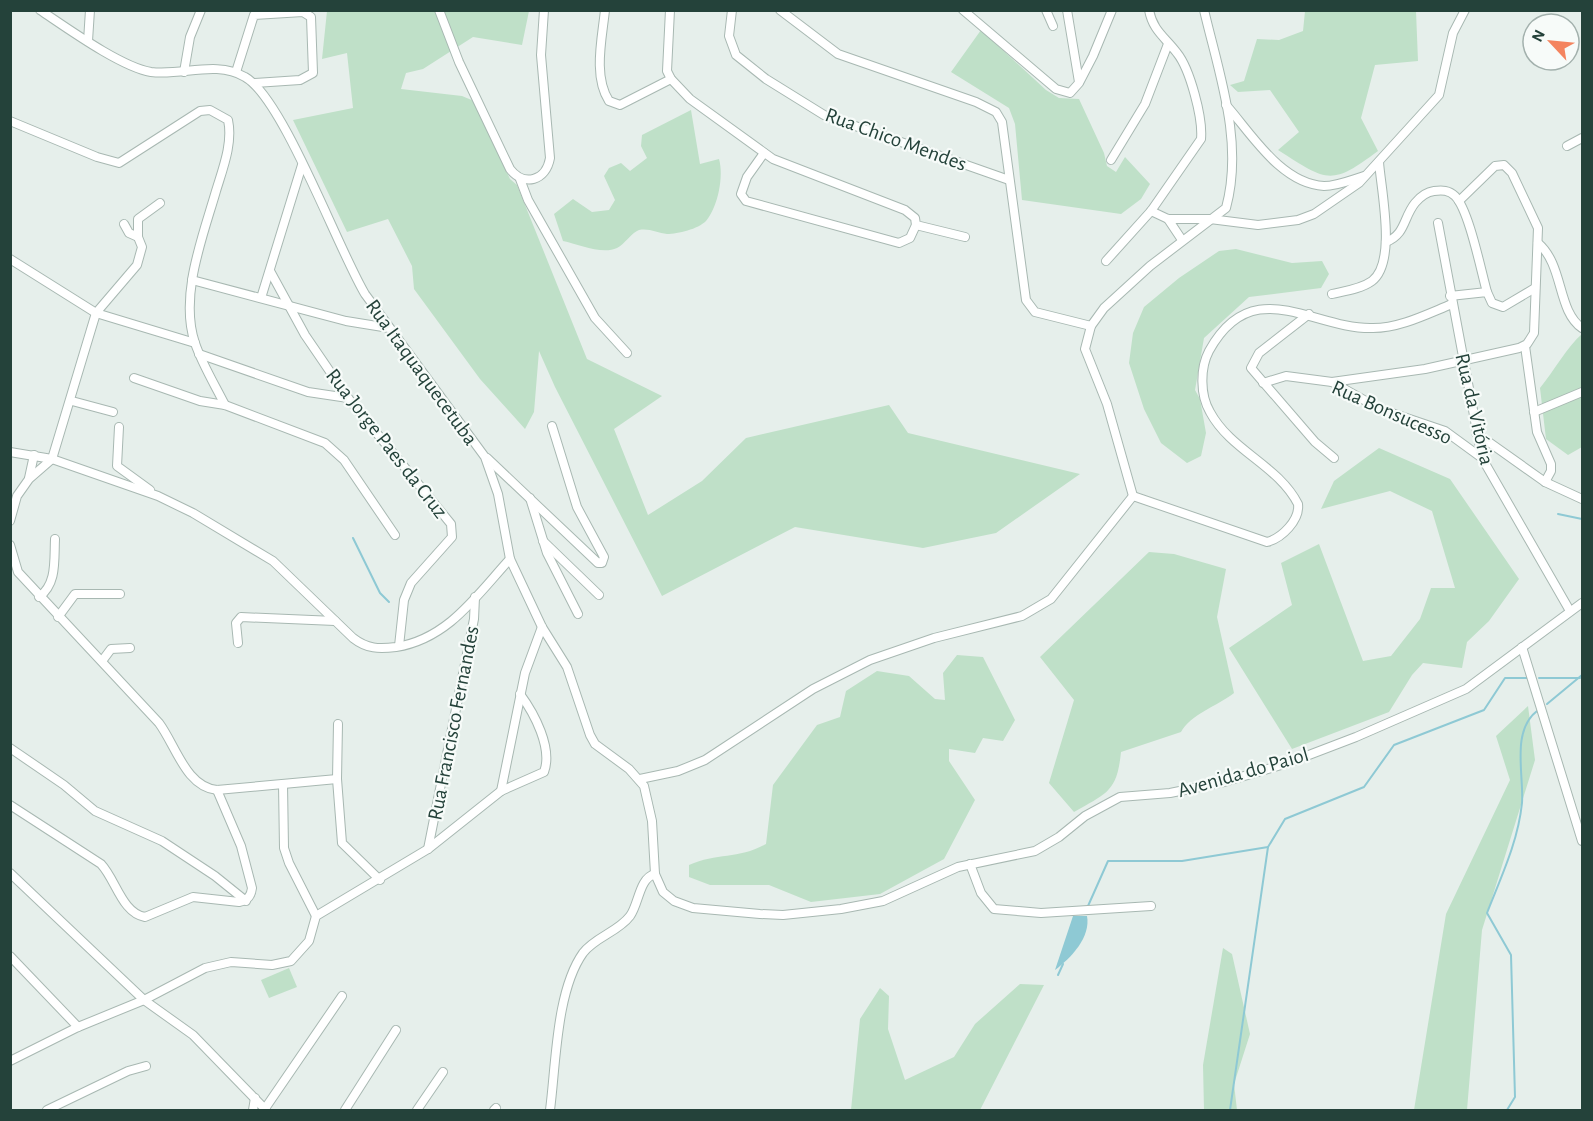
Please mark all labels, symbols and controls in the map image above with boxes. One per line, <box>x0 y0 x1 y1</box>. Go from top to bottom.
north arrow <box>1521 12 1581 72</box>
text: N <box>1529 27 1548 44</box>
street label: Rua Chico Mendes <box>822 104 969 175</box>
street label: Rua Itaquaquecetuba <box>362 295 482 449</box>
street label: Rua da Vitória <box>1451 351 1498 467</box>
street label: Rua Jorge Paes da Cruz <box>322 365 451 522</box>
street label: Rua Bonsucesso <box>1329 377 1455 448</box>
street label: Rua Francisco Fernandes <box>424 624 483 822</box>
street label: Avenida do Paiol <box>1175 744 1311 801</box>

